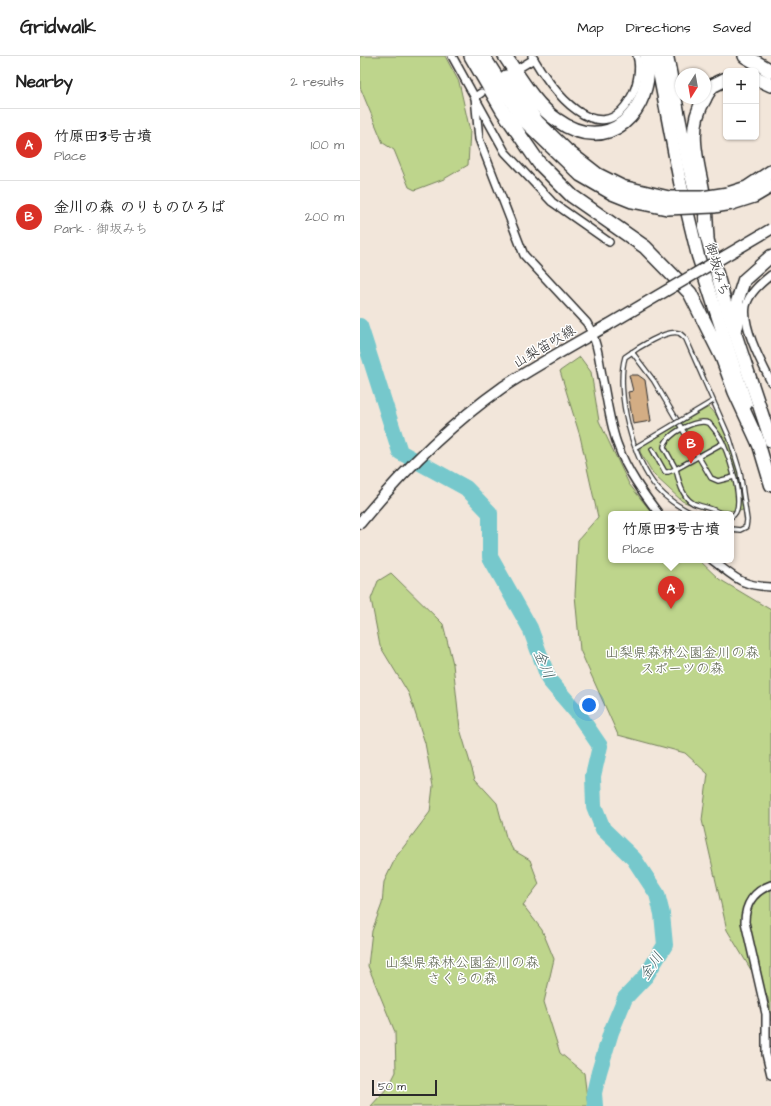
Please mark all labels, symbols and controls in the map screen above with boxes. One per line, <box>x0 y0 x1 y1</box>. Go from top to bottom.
text: Gridwalk <box>20 14 96 41</box>
text: Map <box>577 18 604 38</box>
text: Directions <box>626 18 691 38</box>
text: Saved <box>713 18 751 38</box>
north arrow <box>675 68 711 104</box>
map controls <box>723 68 759 140</box>
button: + <box>723 68 759 104</box>
text: Nearby <box>16 70 73 94</box>
text: 2 results <box>290 73 344 91</box>
button: − <box>723 104 759 140</box>
text: 竹原田3号古墳 <box>54 126 152 147</box>
text: A <box>25 136 33 154</box>
text: 100 m <box>311 136 344 154</box>
text: Place <box>54 147 86 165</box>
text: 金川の森 のりものひろば <box>54 197 225 218</box>
text: B <box>24 208 34 226</box>
text: 200 m <box>305 208 344 226</box>
text: Park · 御坂みち <box>54 220 148 238</box>
street label: 御坂みち <box>700 240 734 299</box>
street label: 山梨笛吹線 <box>509 320 580 373</box>
pin: B <box>678 431 704 464</box>
popup <box>608 511 734 563</box>
text: 竹原田3号古墳 <box>622 519 720 540</box>
text: Place <box>622 540 654 558</box>
pin: A <box>658 576 684 609</box>
park label: 山梨県森林公園金川の森 スポーツの森 <box>605 643 759 679</box>
water label: 金川 <box>528 646 559 682</box>
your location <box>579 695 599 715</box>
water label: 金川 <box>634 948 669 985</box>
park label: 山梨県森林公園金川の森 さくらの森 <box>385 953 539 989</box>
scale bar <box>372 1078 437 1097</box>
text: 50 m <box>378 1079 406 1094</box>

